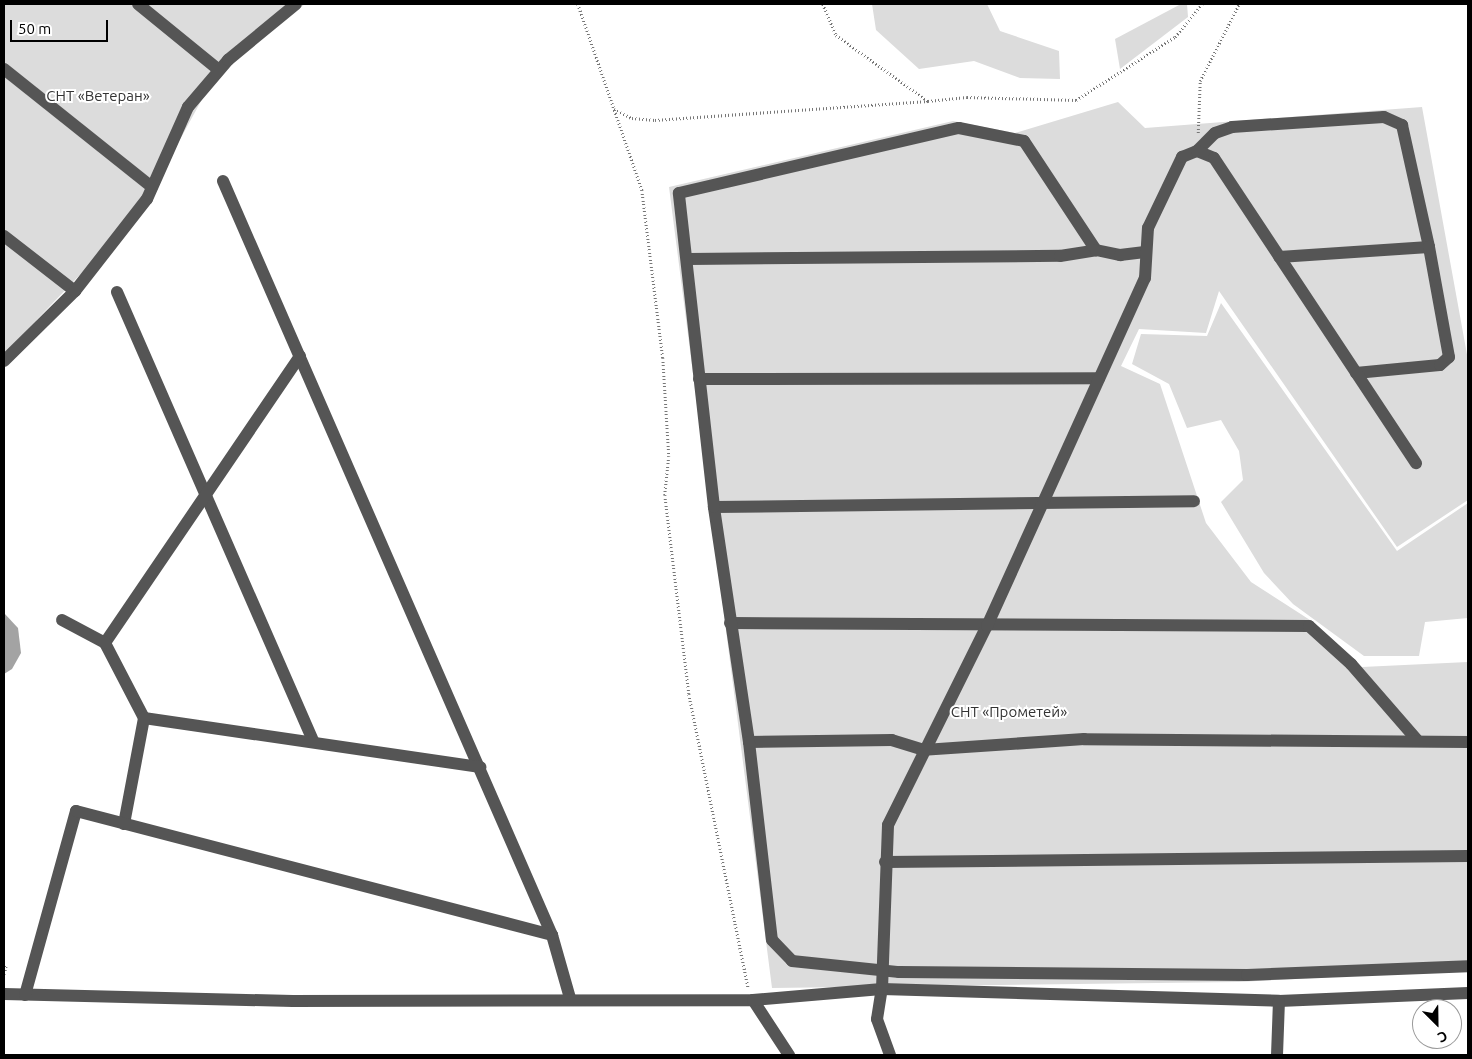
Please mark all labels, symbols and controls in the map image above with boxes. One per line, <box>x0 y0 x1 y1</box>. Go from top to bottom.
scale bar <box>12 10 110 42</box>
text: 50 m <box>18 20 51 37</box>
park label: СНТ «Ветеран» <box>46 87 150 105</box>
park label: СНТ «Прометей» <box>951 703 1067 721</box>
north arrow <box>1412 999 1462 1049</box>
text: С <box>1435 1028 1450 1046</box>

